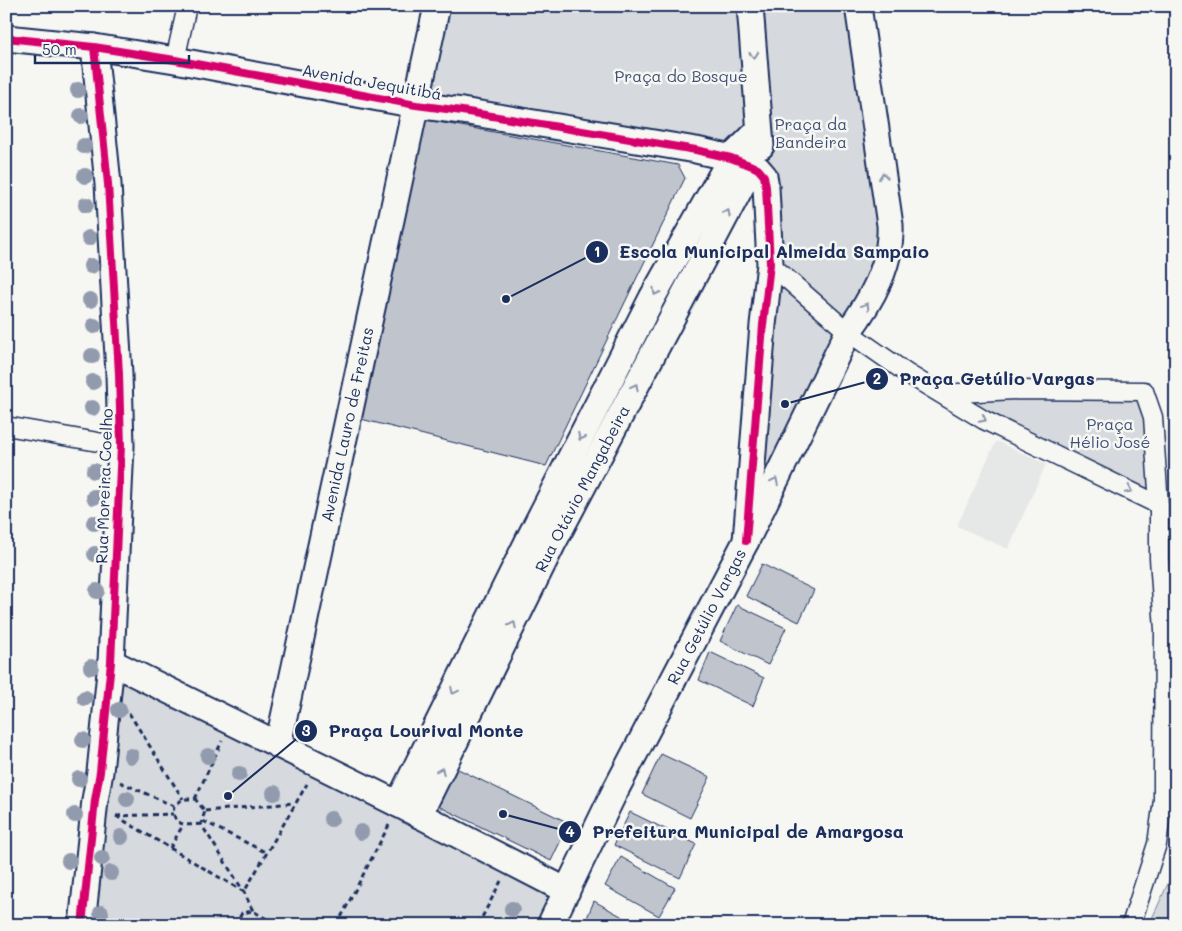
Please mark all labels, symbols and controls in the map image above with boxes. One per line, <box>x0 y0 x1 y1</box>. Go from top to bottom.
scale bar <box>35 32 189 64</box>
text: 50 m <box>42 39 77 59</box>
one-way arrow <box>748 51 759 59</box>
street label: Avenida Jequitibá <box>301 59 444 104</box>
park label: Praça do Bosque <box>614 65 748 86</box>
park label: Praça da Bandeira <box>775 113 847 152</box>
one-way arrow <box>878 172 888 181</box>
one-way arrow <box>721 209 731 218</box>
callout: Escola Municipal Almeida Sampaio <box>584 235 939 268</box>
text: Escola Municipal Almeida Sampaio <box>619 239 929 263</box>
text: 1 <box>594 241 600 261</box>
one-way arrow <box>652 287 662 296</box>
one-way arrow <box>859 302 869 311</box>
street label: Avenida Lauro de Freitas <box>315 325 378 523</box>
callout: Praça Getúlio Vargas <box>864 362 1105 395</box>
text: Praça Getúlio Vargas <box>899 366 1095 390</box>
text: 2 <box>873 368 881 388</box>
one-way arrow <box>629 384 639 393</box>
street label: Rua Otávio Mangabeira <box>529 401 634 575</box>
street label: Rua Moreira Coelho <box>90 408 117 564</box>
one-way arrow <box>977 412 986 422</box>
park label: Praça Hélio José <box>1070 413 1150 452</box>
one-way arrow <box>577 431 587 440</box>
one-way arrow <box>769 477 780 486</box>
one-way arrow <box>1123 484 1132 494</box>
street label: Rua Getúlio Vargas <box>662 545 750 688</box>
one-way arrow <box>507 621 517 630</box>
one-way arrow <box>450 686 460 695</box>
callout: Praça Lourival Monte <box>294 714 534 747</box>
text: Praça Lourival Monte <box>329 718 524 742</box>
text: 3 <box>301 720 311 740</box>
one-way arrow <box>435 767 445 776</box>
callout: Prefeitura Municipal de Amargosa <box>557 815 914 848</box>
text: Prefeitura Municipal de Amargosa <box>592 819 904 843</box>
text: 4 <box>565 821 575 841</box>

